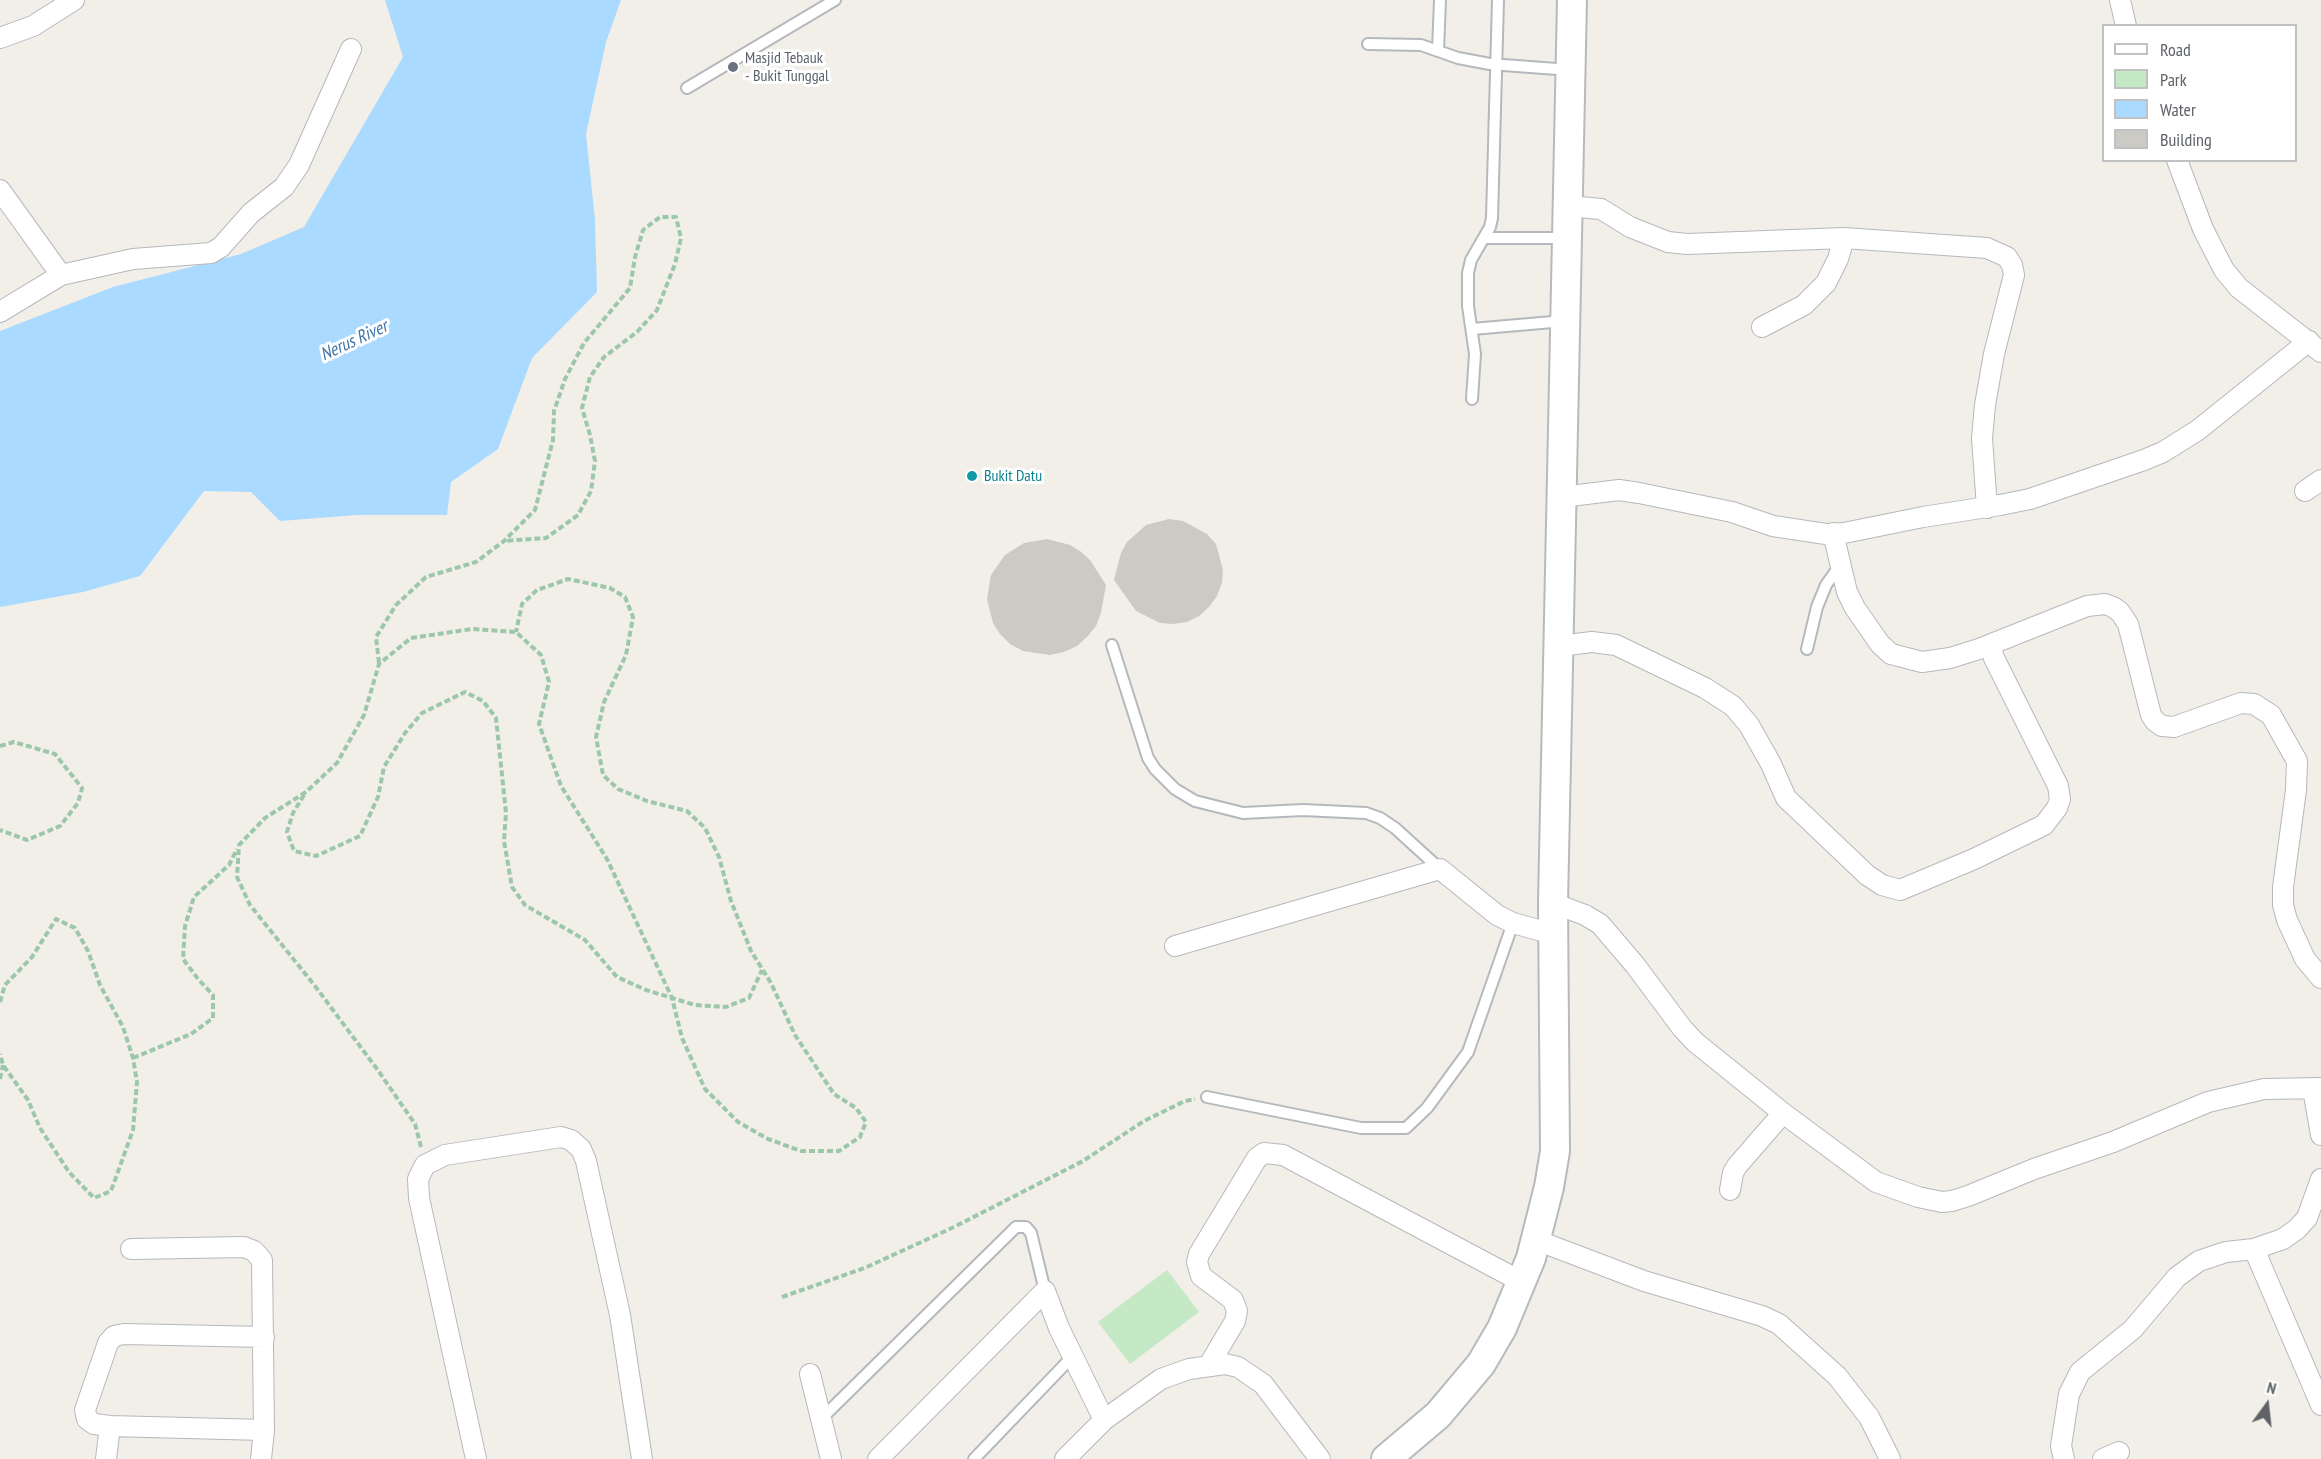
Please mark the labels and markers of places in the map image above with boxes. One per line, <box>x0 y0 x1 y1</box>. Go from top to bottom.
place label: Masjid Tebauk - Bukit Tunggal <box>745 48 829 86</box>
marker: Masjid Tebauk - Bukit Tunggal <box>726 60 740 74</box>
place label: Bukit Datu <box>984 466 1042 486</box>
marker: Bukit Datu <box>965 469 979 483</box>

